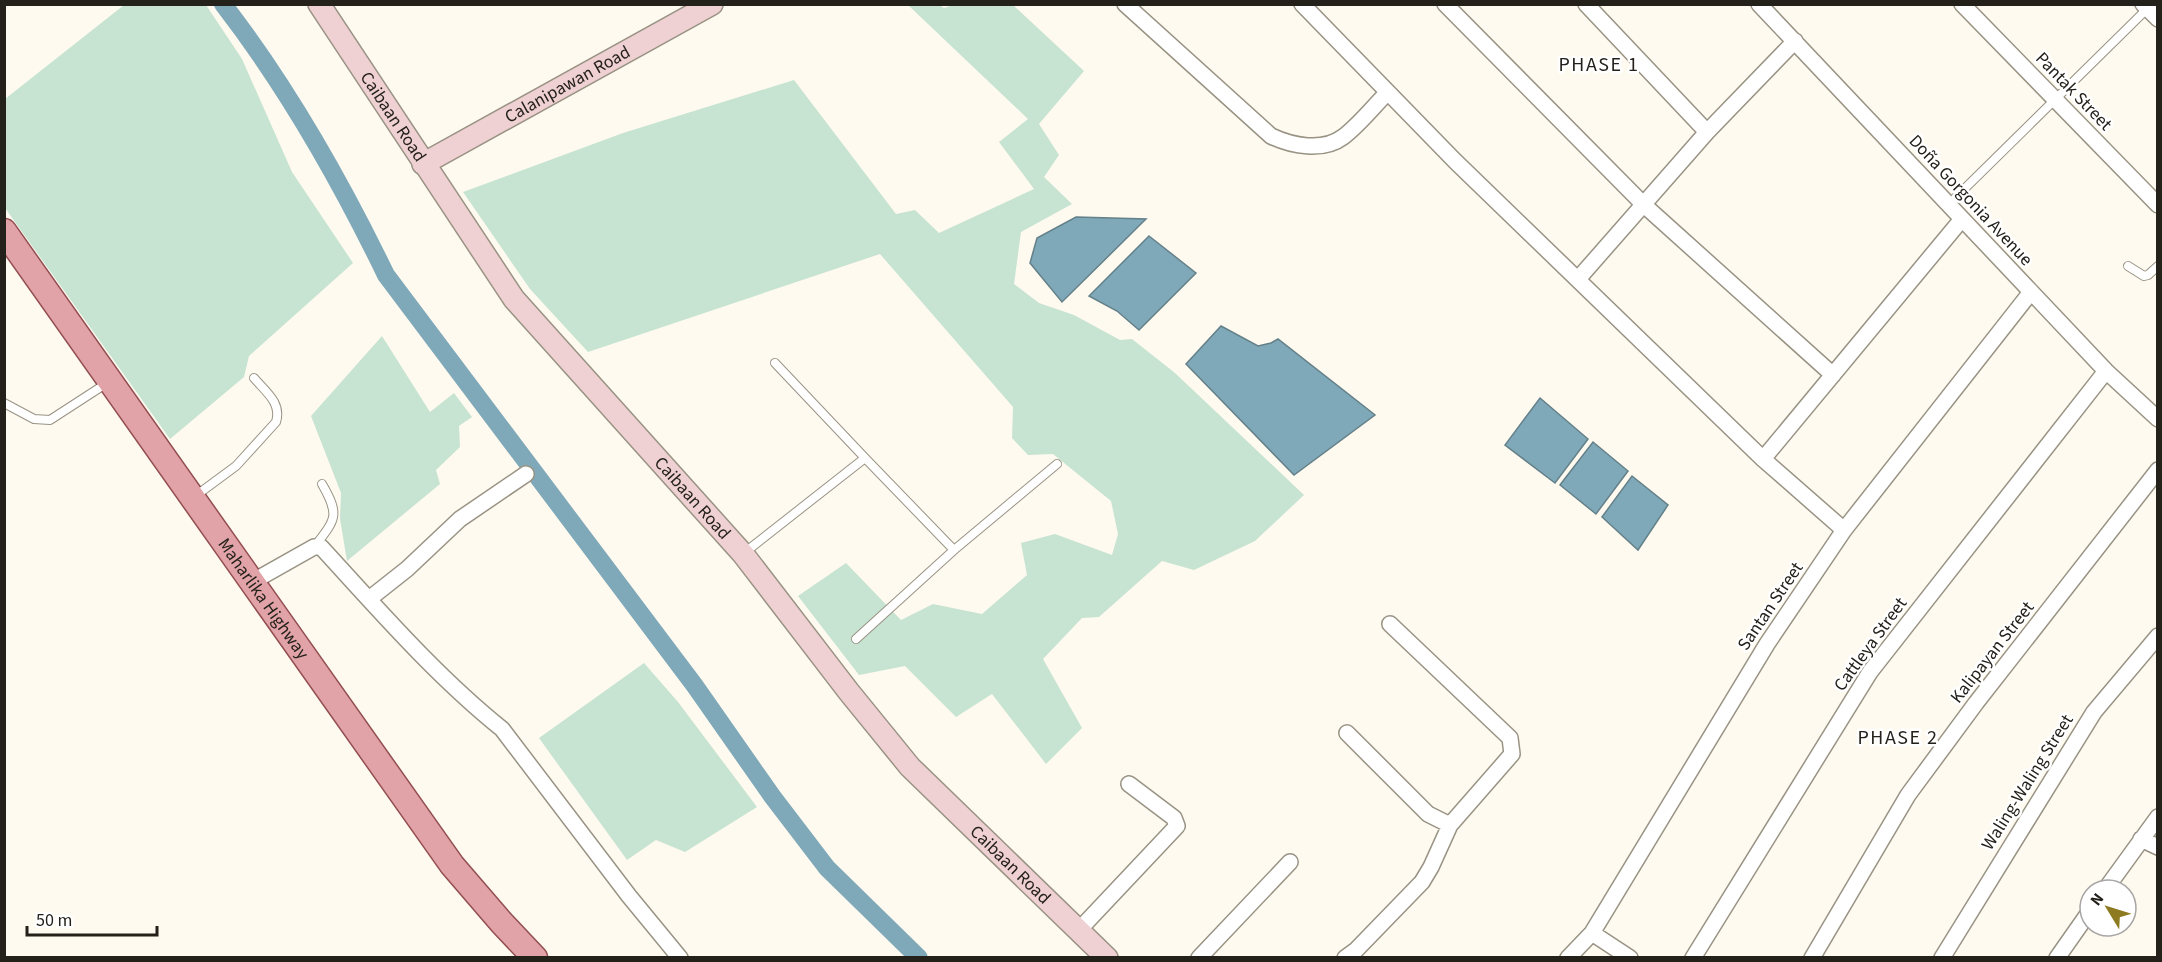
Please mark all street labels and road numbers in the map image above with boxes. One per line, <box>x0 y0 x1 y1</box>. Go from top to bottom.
street label: Calanipawan Road <box>500 40 635 129</box>
street label: Pantak Street <box>2030 46 2118 136</box>
street label: Caibaan Road <box>354 67 432 167</box>
street label: Doña Gorgonia Avenue <box>1903 129 2038 272</box>
street label: Caibaan Road <box>648 451 736 545</box>
street label: Maharlika Highway <box>212 533 315 665</box>
street label: Santan Street <box>1732 557 1809 655</box>
street label: Cattleya Street <box>1828 592 1913 696</box>
street label: Kalipayan Street <box>1945 596 2040 708</box>
street label: Waling-Waling Street <box>1976 710 2079 855</box>
street label: Caibaan Road <box>964 820 1056 910</box>

